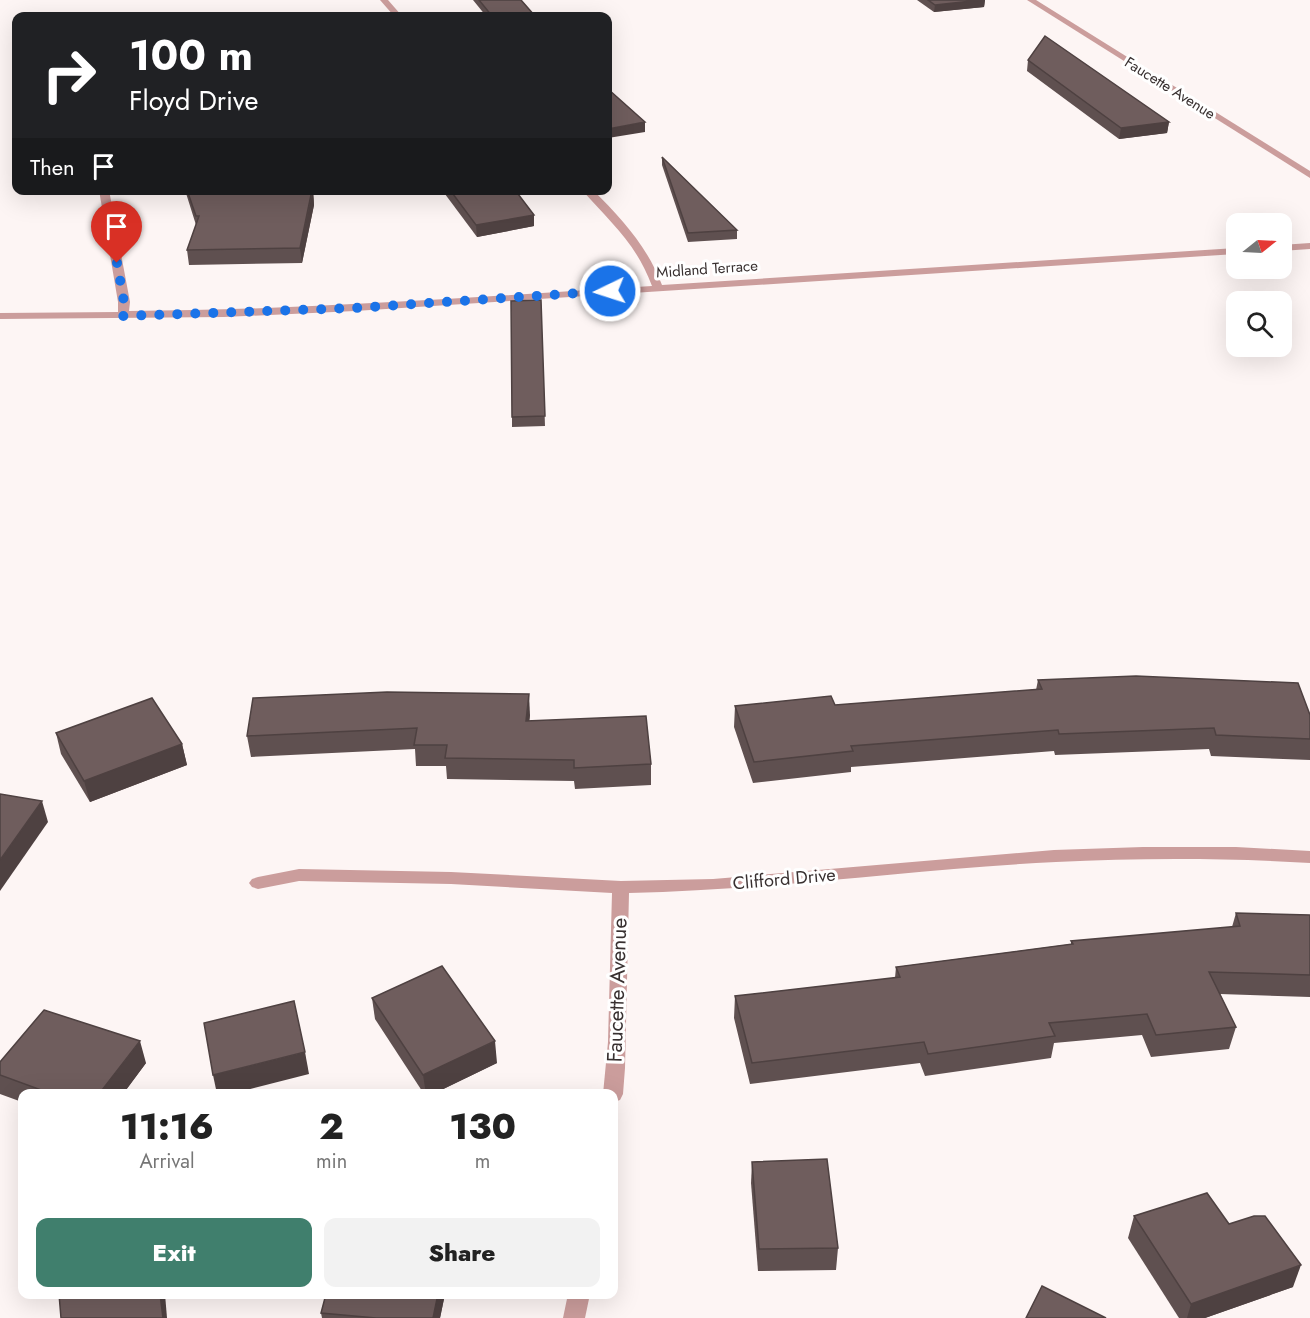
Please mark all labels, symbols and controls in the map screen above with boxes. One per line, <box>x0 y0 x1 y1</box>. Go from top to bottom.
text: 100 m <box>129 25 253 86</box>
icon: right <box>30 36 108 114</box>
street label: Faucette Avenue <box>1120 51 1220 125</box>
text: Floyd Drive <box>129 81 258 120</box>
icon: arrive <box>87 150 120 183</box>
text: Then <box>30 151 75 183</box>
pin <box>91 201 142 263</box>
icon: arrive <box>100 210 133 243</box>
north arrow <box>1226 213 1292 279</box>
map controls <box>1226 213 1292 357</box>
street label: Midland Terrace <box>655 254 759 284</box>
position arrow <box>578 259 642 323</box>
button: search <box>1226 291 1292 357</box>
street label: Clifford Drive <box>732 862 836 896</box>
street label: Faucette Avenue <box>599 917 635 1063</box>
text: 11:16 <box>120 1100 214 1152</box>
text: 2 <box>319 1100 344 1152</box>
text: 130 <box>449 1100 516 1152</box>
text: Arrival <box>139 1147 195 1176</box>
text: min <box>316 1147 347 1176</box>
text: m <box>475 1147 490 1176</box>
button: Exit <box>36 1218 312 1287</box>
button: Share <box>324 1218 600 1287</box>

